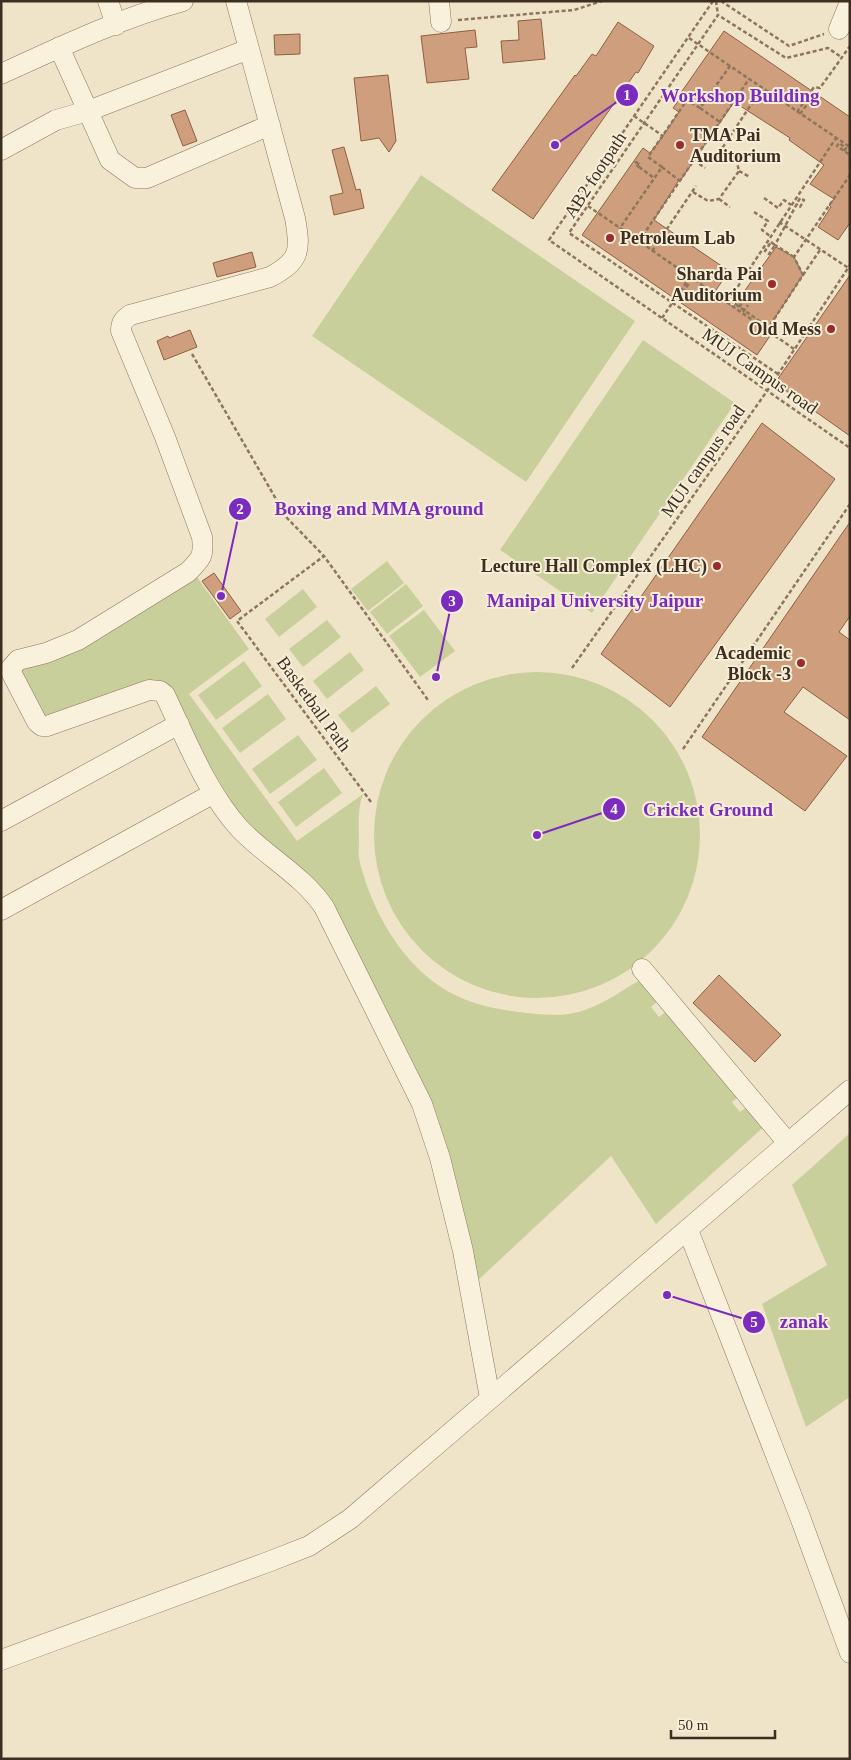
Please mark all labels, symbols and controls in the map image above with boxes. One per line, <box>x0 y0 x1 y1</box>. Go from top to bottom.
callout: Workshop Building <box>615 78 839 112</box>
text: Workshop Building <box>661 85 820 106</box>
text: 1 <box>623 87 631 103</box>
place label: TMA Pai Auditorium <box>690 125 781 166</box>
street label: AB2 footpath <box>560 128 630 222</box>
marker: TMA Pai Auditorium <box>674 139 686 151</box>
place label: Petroleum Lab <box>620 228 735 248</box>
marker: Petroleum Lab <box>604 232 616 244</box>
place label: Sharda Pai Auditorium <box>671 264 762 305</box>
marker: Sharda Pai Auditorium <box>766 278 778 290</box>
place label: Old Mess <box>748 319 821 339</box>
marker: Old Mess <box>825 323 837 335</box>
street label: MUJ Campus road <box>699 324 821 418</box>
street label: MUJ campus road <box>657 401 749 521</box>
callout: Boxing and MMA ground <box>228 492 506 526</box>
text: Boxing and MMA ground <box>274 498 484 519</box>
text: 2 <box>236 501 244 517</box>
place label: Lecture Hall Complex (LHC) <box>481 556 707 577</box>
marker: Lecture Hall Complex (LHC) <box>711 560 723 572</box>
callout: Manipal University Jaipur <box>440 584 724 618</box>
text: Manipal University Jaipur <box>487 590 704 611</box>
text: 3 <box>448 593 456 609</box>
place label: Academic Block -3 <box>715 643 791 684</box>
street label: Basketball Path <box>273 653 355 755</box>
marker: Academic Block -3 <box>795 657 807 669</box>
callout: Cricket Ground <box>601 792 789 826</box>
text: Cricket Ground <box>643 799 773 820</box>
text: 4 <box>610 801 618 817</box>
callout: zanak <box>741 1305 842 1339</box>
text: zanak <box>780 1311 829 1332</box>
text: 5 <box>750 1314 758 1330</box>
scale bar <box>671 1708 775 1740</box>
text: 50 m <box>678 1717 709 1733</box>

